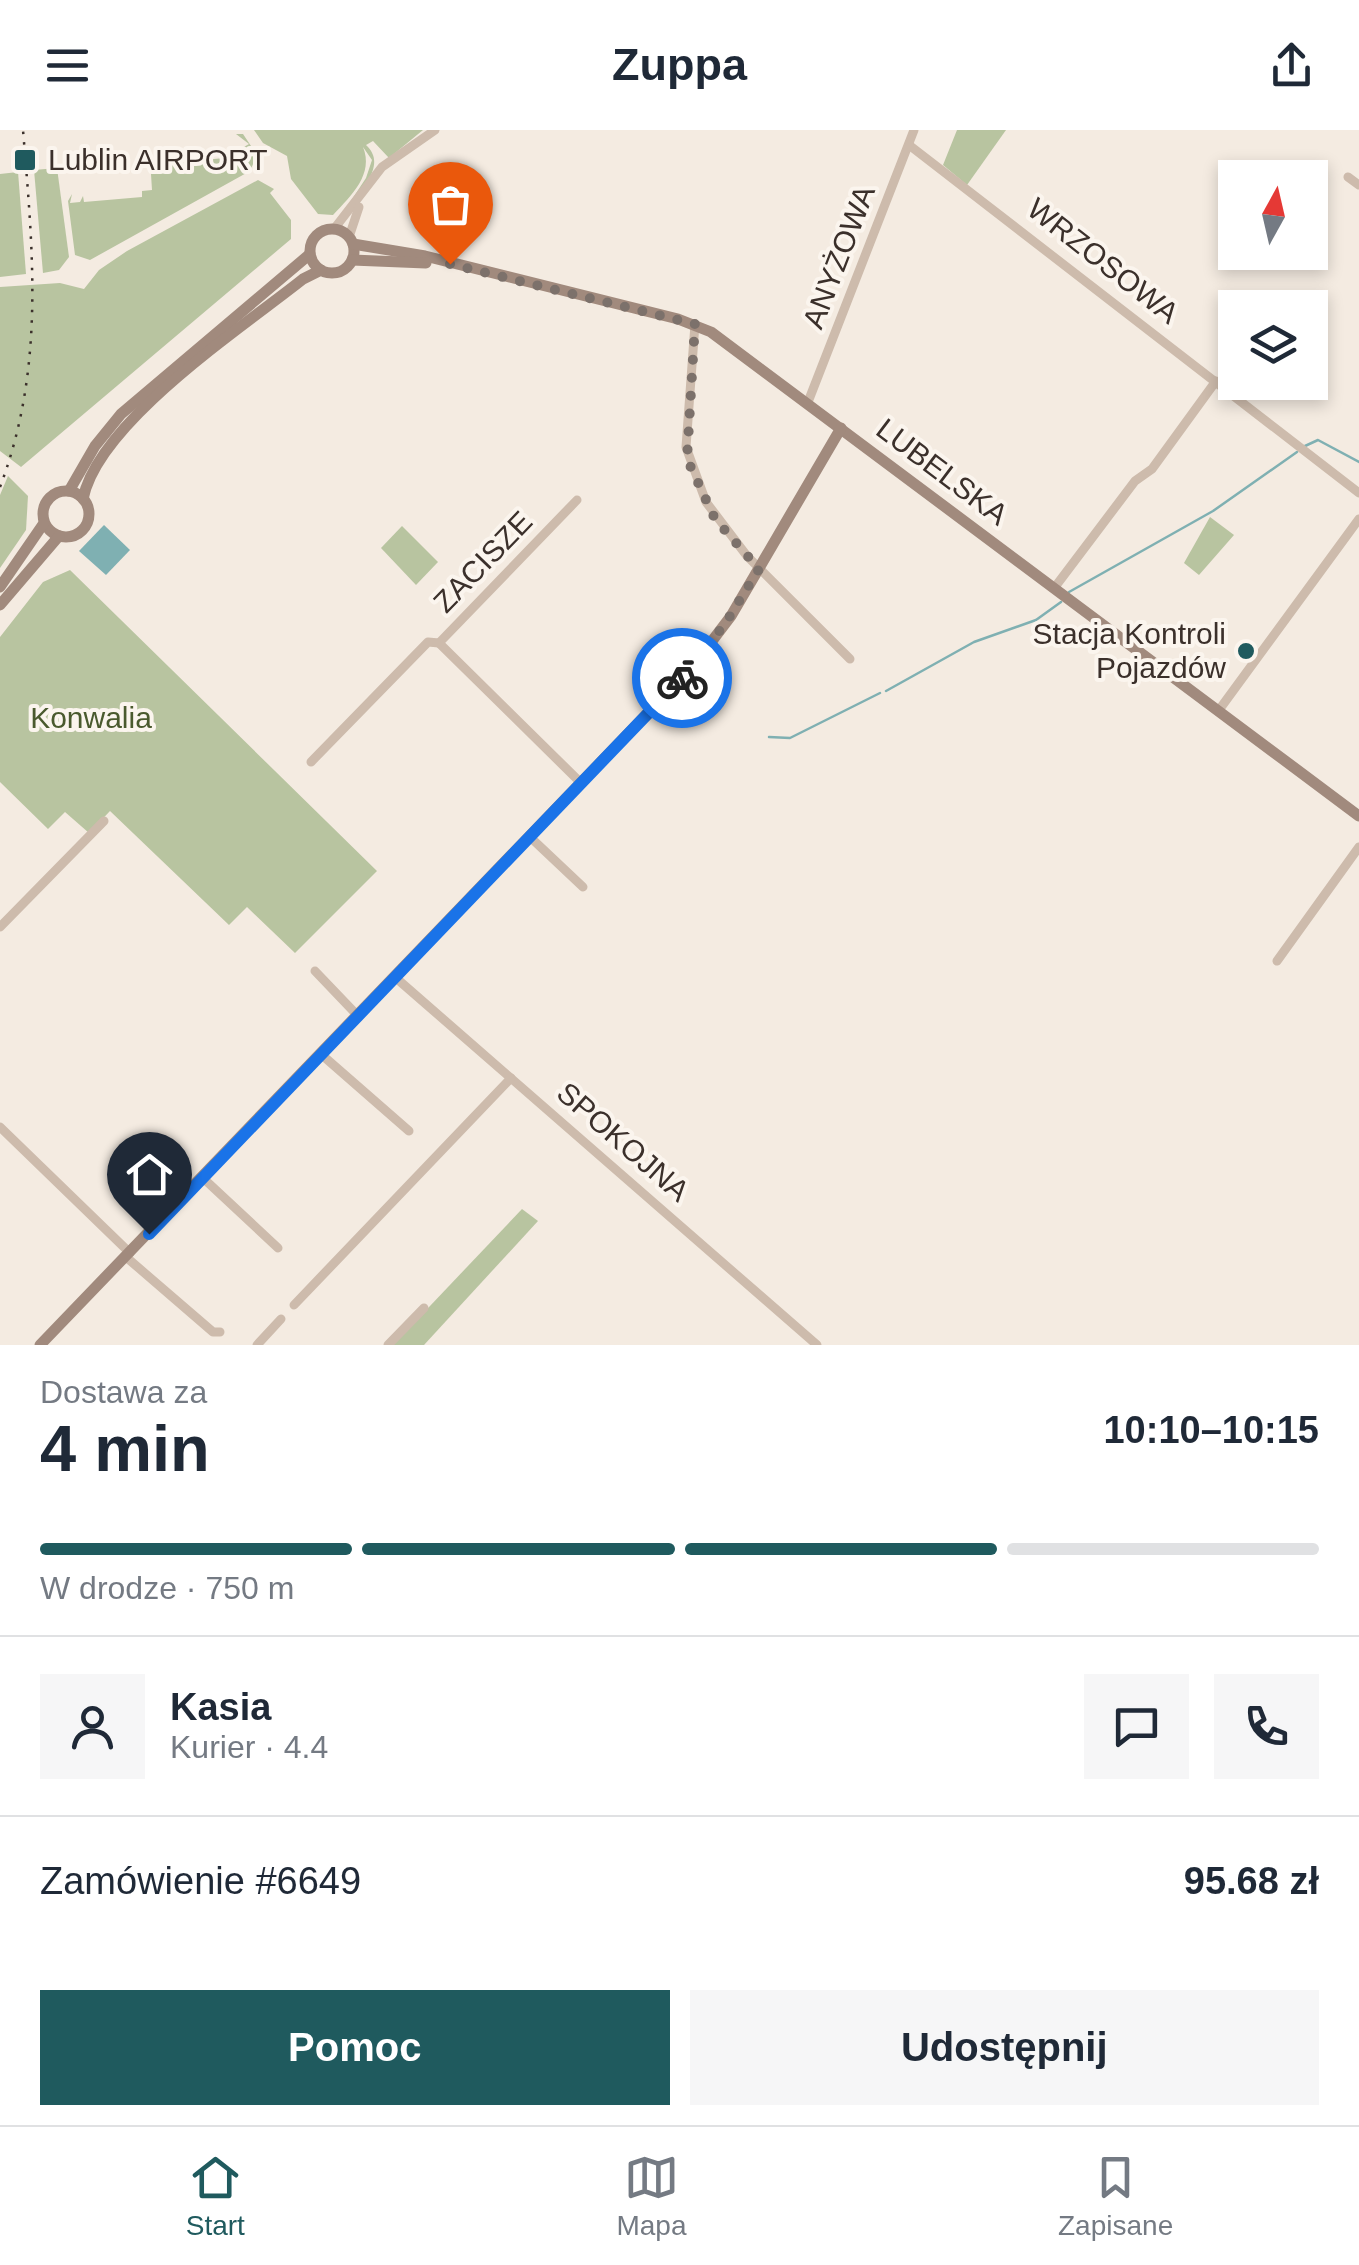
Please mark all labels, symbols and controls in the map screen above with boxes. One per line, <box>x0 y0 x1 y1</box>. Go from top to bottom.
icon: menu <box>40 38 95 93</box>
icon: share <box>1264 38 1319 93</box>
text: Zuppa <box>612 39 747 90</box>
place label: Lublin AIRPORT <box>48 143 268 176</box>
marker: Lublin AIRPORT <box>12 147 38 173</box>
north arrow <box>1218 160 1328 270</box>
map controls <box>1218 160 1328 400</box>
pin <box>408 162 493 265</box>
icon: bag <box>423 177 478 232</box>
street label: ANYŻOWA <box>796 181 881 333</box>
street label: WRZOSOWA <box>1021 192 1185 330</box>
button: layers <box>1218 290 1328 400</box>
street label: LUBELSKA <box>870 412 1014 531</box>
street label: ZACISZE <box>427 505 539 619</box>
place label: Stacja Kontroli Pojazdów <box>1033 617 1226 684</box>
courier <box>632 628 732 728</box>
marker: Stacja Kontroli Pojazdów <box>1235 640 1257 662</box>
icon: bike <box>655 651 710 706</box>
park label: Konwalia <box>30 701 152 734</box>
street label: SPOKOJNA <box>551 1076 696 1208</box>
pin <box>107 1132 192 1235</box>
icon: home <box>122 1147 177 1202</box>
text: Dostawa za <box>40 1374 207 1410</box>
text: 10:10–10:15 <box>1103 1409 1319 1451</box>
text: 4 min <box>40 1412 210 1485</box>
text: W drodze · 750 m <box>40 1570 294 1606</box>
button: person <box>40 1674 145 1779</box>
button: chat <box>1084 1674 1189 1779</box>
button: phone <box>1214 1674 1319 1779</box>
text: Kasia <box>170 1686 271 1728</box>
text: Kurier · 4.4 <box>170 1729 328 1765</box>
text: Zamówienie #6649 <box>40 1860 361 1902</box>
text: 95.68 zł <box>1184 1860 1319 1902</box>
button: Pomoc <box>40 1990 670 2105</box>
button: Udostępnij <box>690 1990 1319 2105</box>
tab: Start <box>186 2150 245 2242</box>
tab: Mapa <box>616 2150 686 2242</box>
tab: Zapisane <box>1058 2150 1173 2242</box>

